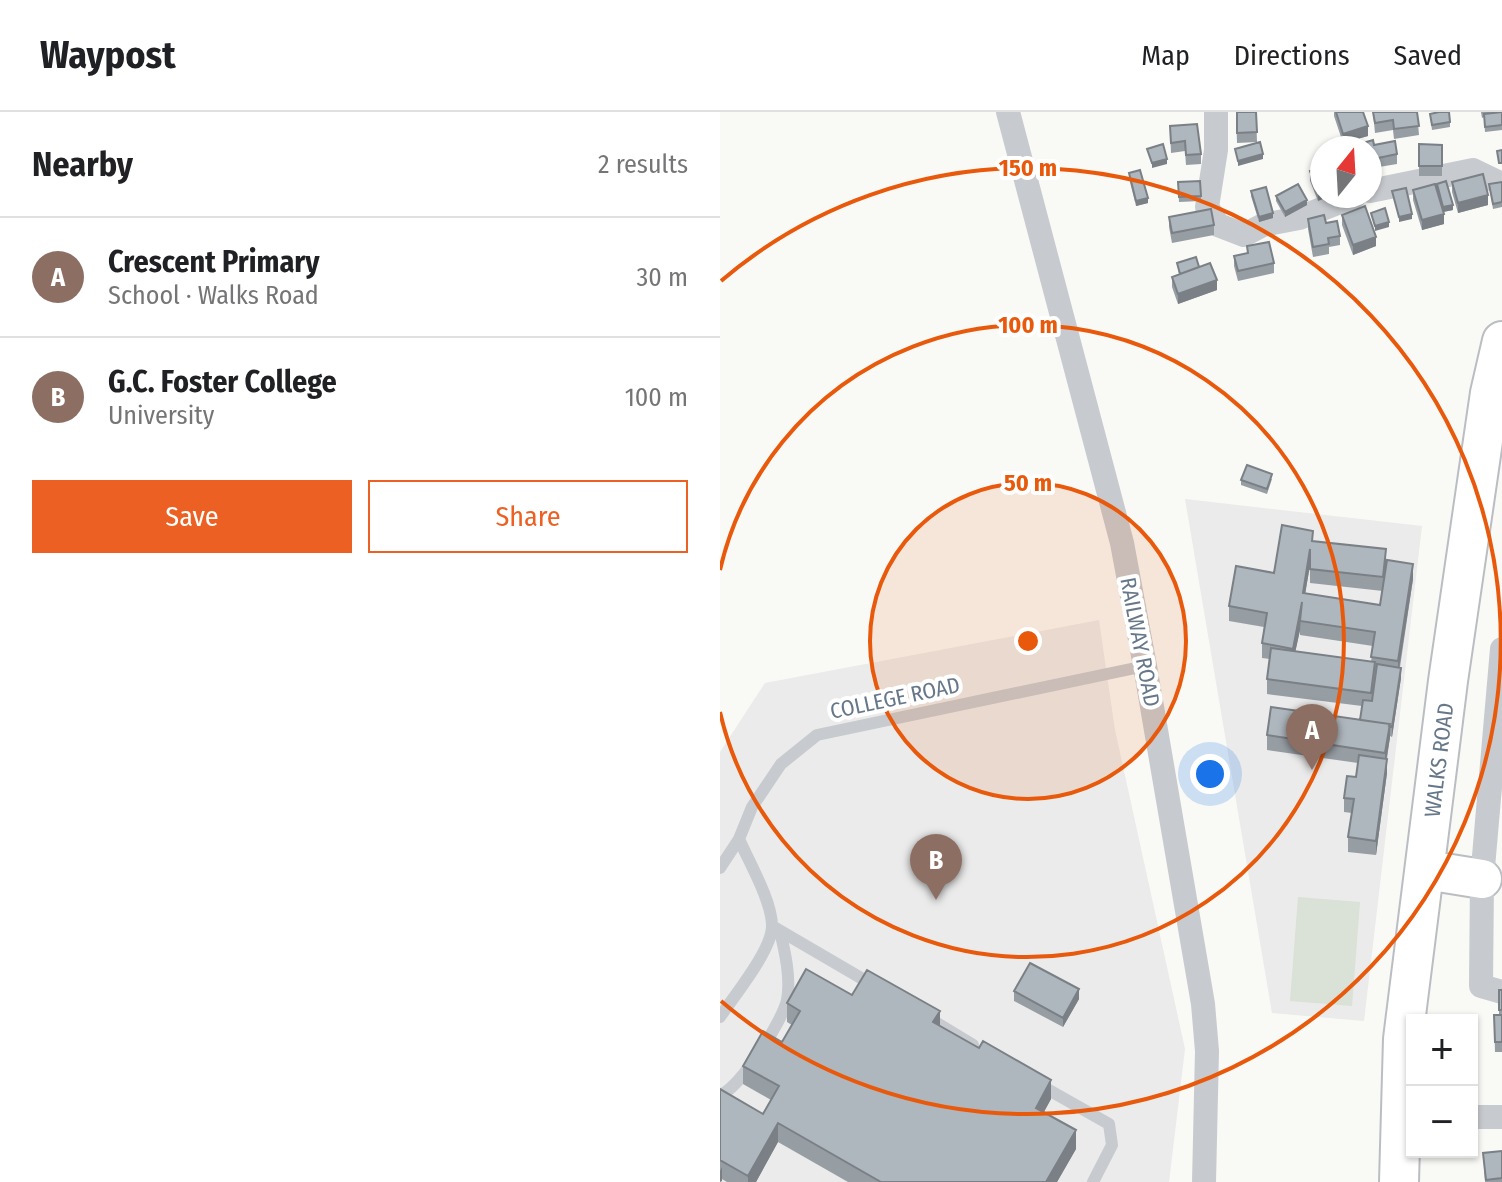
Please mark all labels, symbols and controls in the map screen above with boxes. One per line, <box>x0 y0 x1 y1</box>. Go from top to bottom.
text: Waypost <box>40 32 176 78</box>
text: Map <box>1141 39 1190 72</box>
text: Directions <box>1234 39 1350 72</box>
text: Saved <box>1394 39 1462 72</box>
north arrow <box>1310 136 1382 208</box>
text: Nearby <box>32 144 133 185</box>
text: 2 results <box>598 149 688 180</box>
text: 150 m <box>999 154 1057 182</box>
text: Crescent Primary <box>108 244 320 280</box>
text: A <box>51 262 65 293</box>
text: 30 m <box>637 262 688 293</box>
text: School · Walks Road <box>108 280 319 311</box>
text: 100 m <box>998 311 1058 339</box>
text: G.C. Foster College <box>108 364 337 400</box>
text: B <box>51 382 65 413</box>
text: 100 m <box>625 382 688 413</box>
text: University <box>108 400 214 431</box>
text: 50 m <box>1004 469 1052 497</box>
button: Save <box>32 480 352 553</box>
button: Share <box>368 480 688 553</box>
street label: RAILWAY ROAD <box>1114 575 1166 709</box>
centre of rings <box>1014 627 1042 655</box>
street label: COLLEGE ROAD <box>828 671 962 725</box>
street label: WALKS ROAD <box>1419 701 1459 819</box>
pin: A <box>1286 704 1338 770</box>
your location <box>1190 754 1230 794</box>
pin: B <box>910 834 962 900</box>
map controls <box>1406 1014 1478 1158</box>
button: + <box>1406 1014 1478 1086</box>
button: − <box>1406 1086 1478 1158</box>

